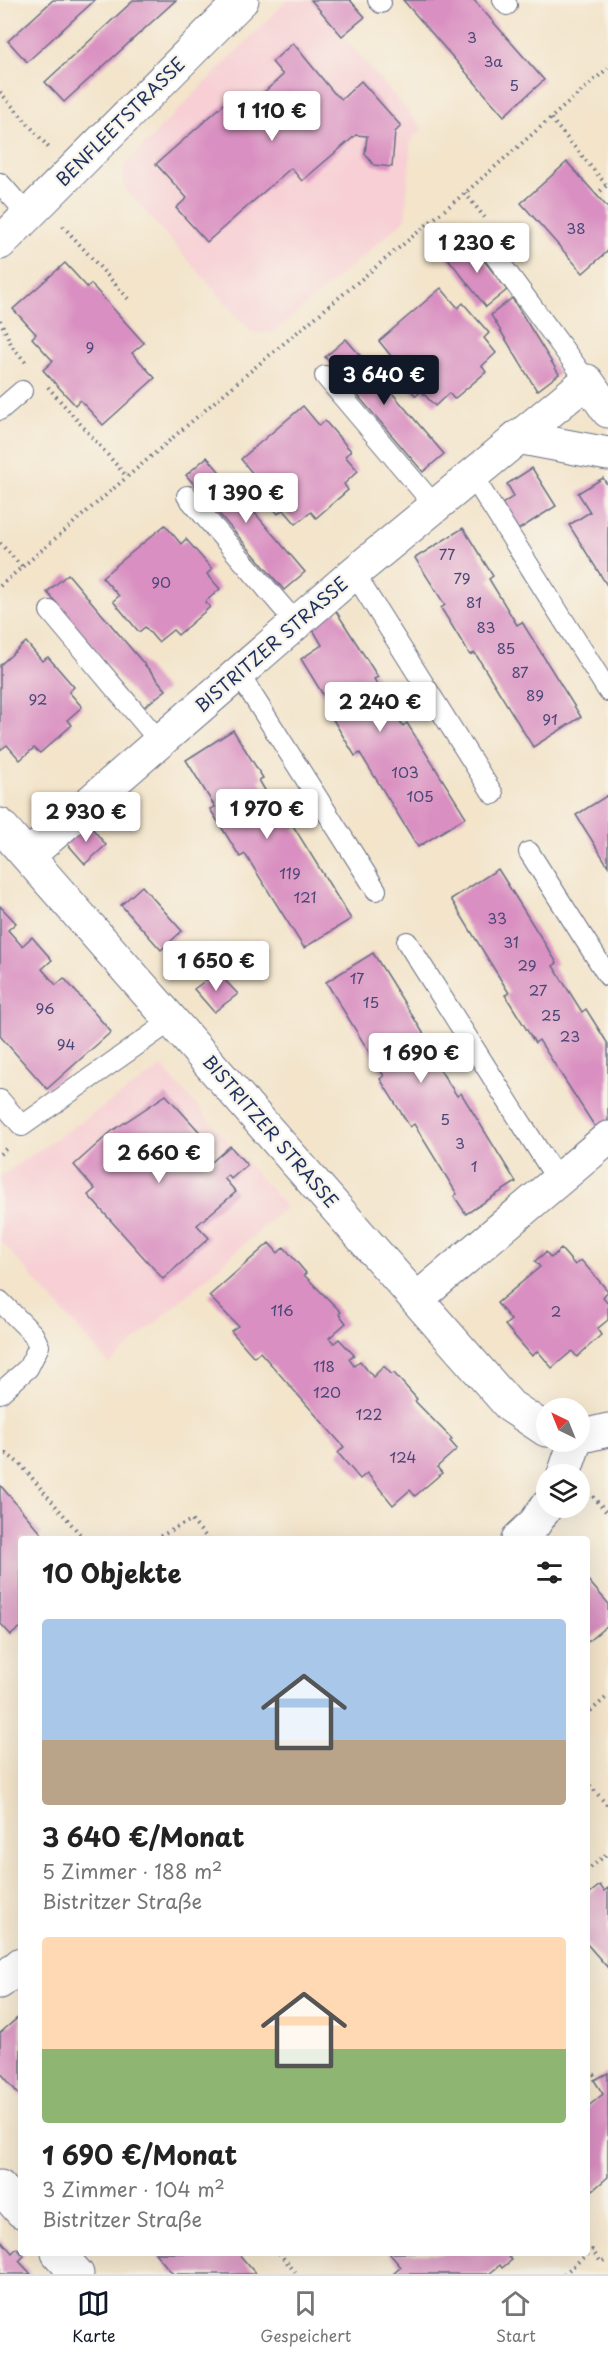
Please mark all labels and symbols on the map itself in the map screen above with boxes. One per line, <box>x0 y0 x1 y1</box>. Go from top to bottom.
house number: 3 <box>467 25 477 48</box>
house number: 3a <box>483 49 503 72</box>
street label: BENFLEETSTRASSE <box>49 50 191 192</box>
house number: 5 <box>509 73 519 96</box>
pin: 1 110 € <box>217 91 327 142</box>
house number: 38 <box>566 216 586 239</box>
pin: 1 230 € <box>422 223 532 274</box>
house number: 9 <box>86 335 94 358</box>
pin: 3 640 € <box>329 355 439 406</box>
pin: 1 390 € <box>191 473 301 524</box>
house number: 77 <box>439 542 455 565</box>
house number: 79 <box>453 566 471 589</box>
house number: 90 <box>151 570 171 593</box>
street label: BISTRITZER STRASSE <box>189 570 354 718</box>
house number: 81 <box>466 590 482 613</box>
house number: 83 <box>476 615 496 638</box>
house number: 85 <box>497 636 515 659</box>
house number: 87 <box>511 660 529 683</box>
pin: 2 240 € <box>325 682 435 733</box>
house number: 89 <box>526 683 544 706</box>
house number: 92 <box>29 687 47 710</box>
house number: 91 <box>542 707 558 730</box>
house number: 103 <box>391 760 419 783</box>
house number: 105 <box>406 784 434 807</box>
pin: 1 970 € <box>212 789 322 840</box>
pin: 2 930 € <box>31 792 141 843</box>
house number: 119 <box>279 861 301 884</box>
house number: 121 <box>293 885 317 908</box>
house number: 33 <box>487 906 507 929</box>
house number: 31 <box>503 930 519 953</box>
pin: 1 650 € <box>161 941 271 992</box>
house number: 29 <box>517 953 537 976</box>
house number: 17 <box>350 966 364 989</box>
house number: 27 <box>529 978 548 1001</box>
house number: 15 <box>363 990 379 1013</box>
house number: 96 <box>36 996 55 1019</box>
house number: 25 <box>541 1003 561 1026</box>
house number: 23 <box>560 1024 580 1047</box>
house number: 94 <box>57 1032 75 1055</box>
pin: 1 690 € <box>366 1033 476 1084</box>
street label: BISTRITZER STRASSE <box>197 1049 345 1214</box>
house number: 5 <box>440 1107 450 1130</box>
house number: 3 <box>455 1131 465 1154</box>
pin: 2 660 € <box>104 1133 214 1184</box>
house number: 1 <box>471 1154 477 1177</box>
house number: 116 <box>270 1298 294 1321</box>
house number: 2 <box>551 1299 561 1322</box>
house number: 118 <box>313 1354 335 1377</box>
house number: 120 <box>313 1380 341 1403</box>
north arrow <box>536 1398 590 1452</box>
house number: 122 <box>356 1402 382 1425</box>
house number: 124 <box>390 1445 417 1468</box>

